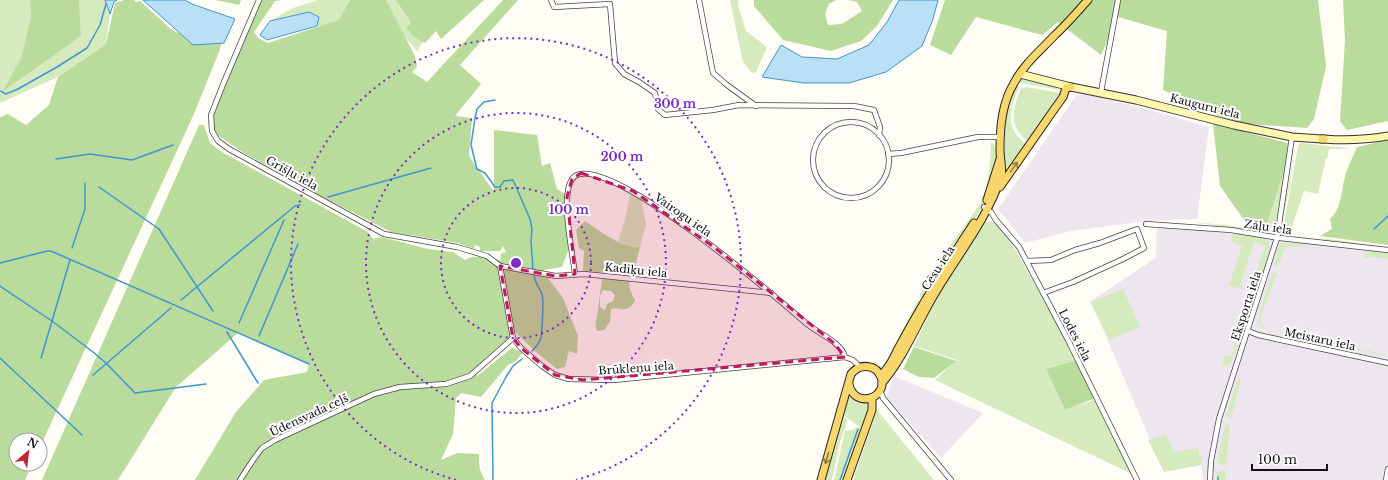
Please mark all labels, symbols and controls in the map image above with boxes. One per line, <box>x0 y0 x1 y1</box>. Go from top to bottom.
street label: Kauguru iela <box>1169 91 1242 122</box>
text: 300 m <box>654 96 697 111</box>
text: 200 m <box>601 149 644 164</box>
street label: Grīšļu iela <box>263 153 321 194</box>
one-way arrow <box>1010 162 1018 173</box>
street label: Vairogu iela <box>651 190 715 240</box>
text: 100 m <box>549 202 590 217</box>
street label: Zāļu iela <box>1243 217 1294 238</box>
street label: Cēsu iela <box>918 242 958 293</box>
centre of rings <box>509 256 523 270</box>
street label: Kadiķu iela <box>604 260 669 281</box>
street label: Eksporta iela <box>1228 268 1264 343</box>
street label: Lodes iela <box>1056 307 1095 364</box>
street label: Meistaru iela <box>1283 325 1358 354</box>
street label: Brūkleņu iela <box>598 358 675 379</box>
street label: Ūdensvada ceļš <box>267 391 351 440</box>
north arrow <box>8 432 48 472</box>
text: N <box>25 435 41 452</box>
scale bar <box>1252 446 1327 472</box>
one-way arrow <box>823 451 830 464</box>
text: 100 m <box>1258 452 1297 467</box>

